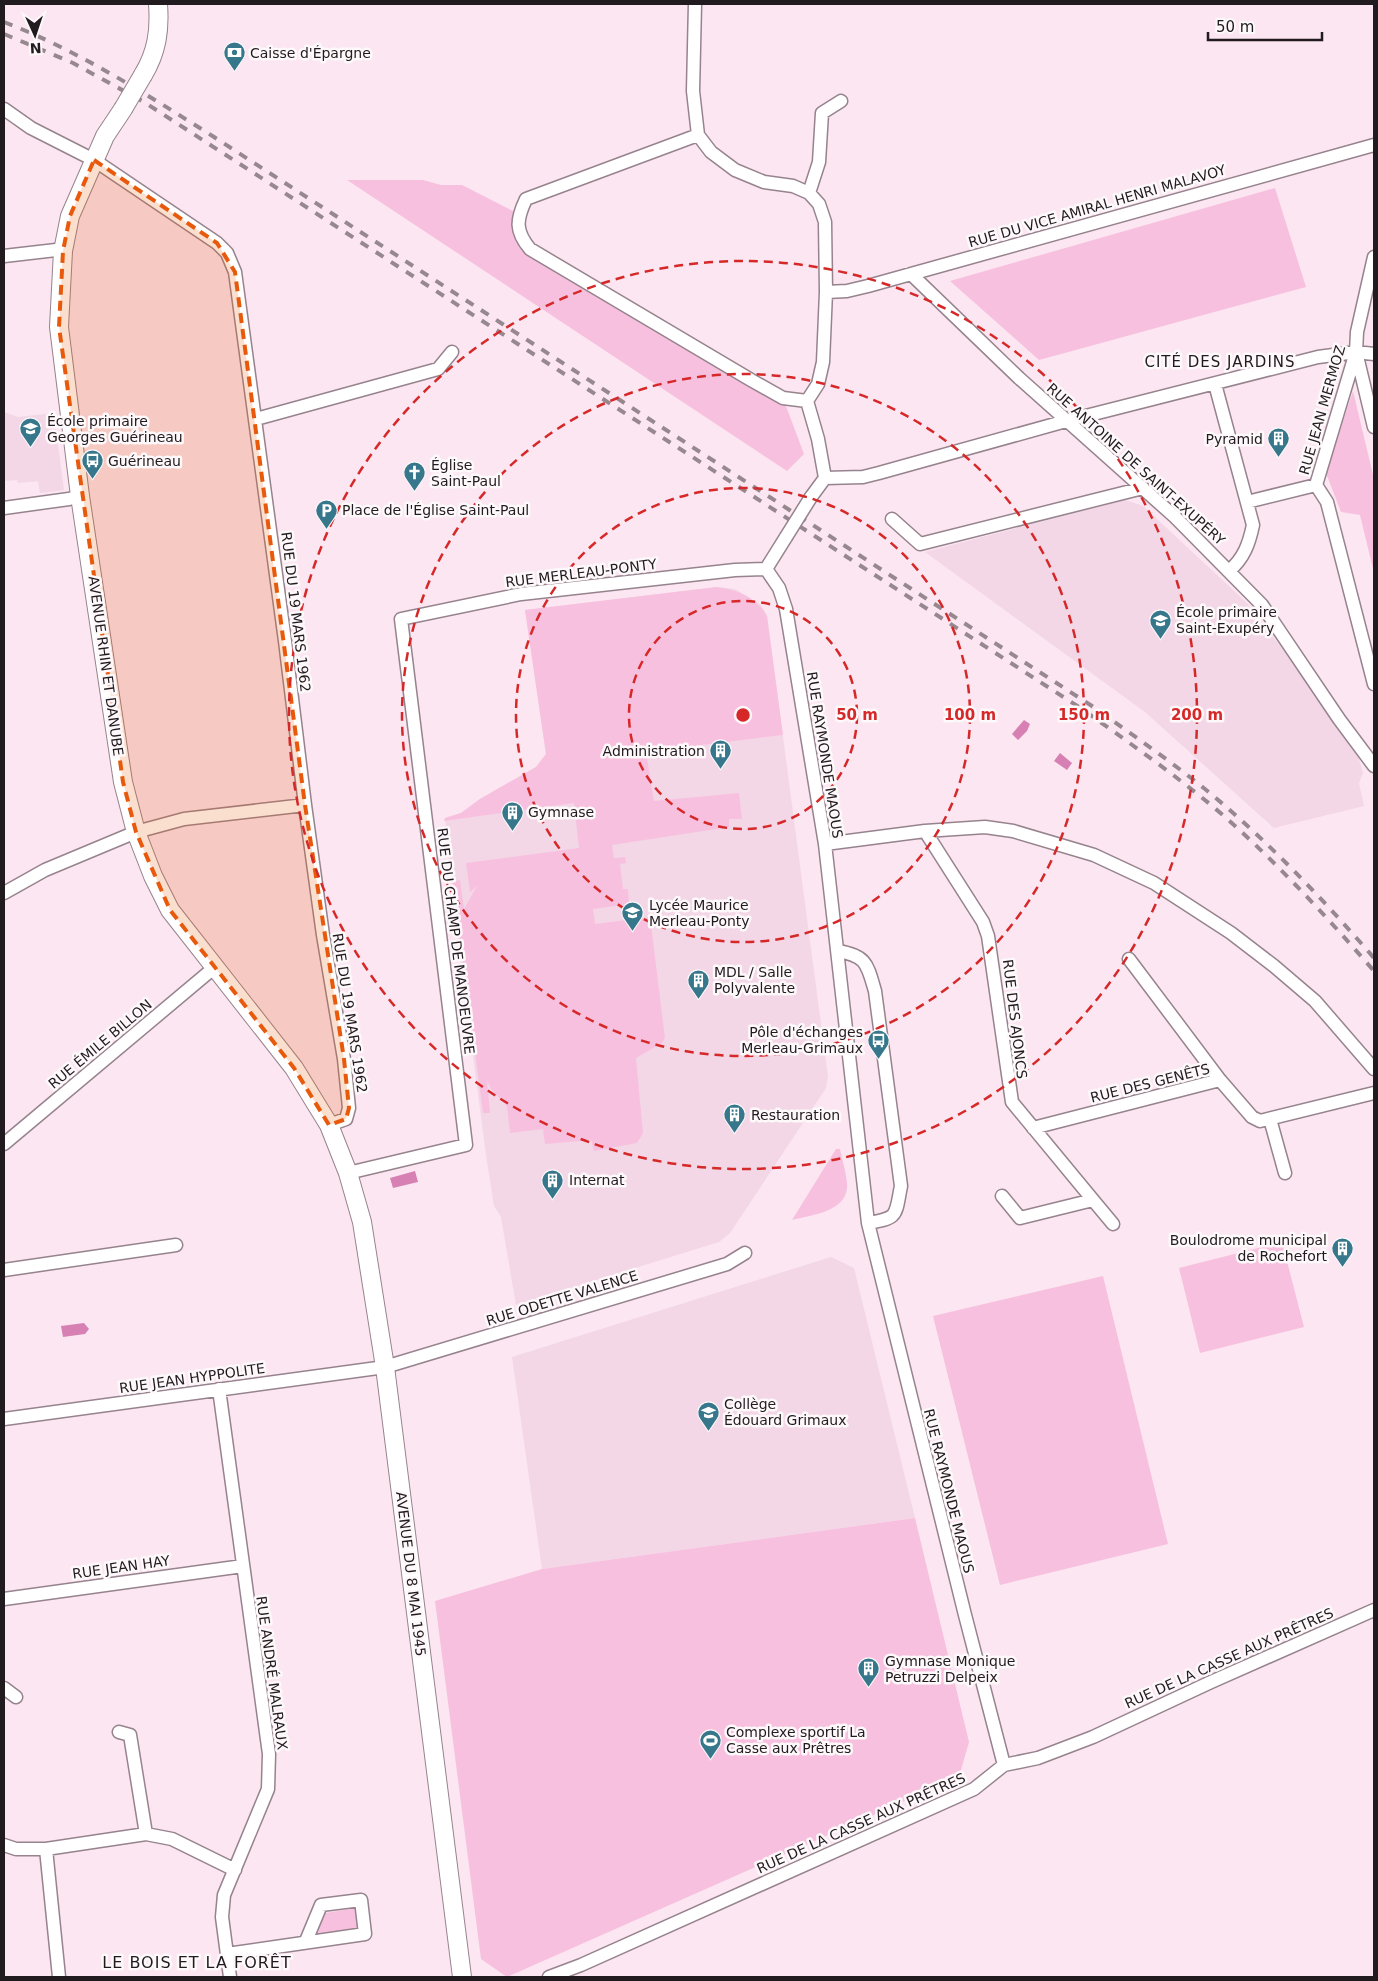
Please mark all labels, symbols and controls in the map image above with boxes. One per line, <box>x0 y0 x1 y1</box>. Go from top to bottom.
north arrow <box>10 10 60 60</box>
scale bar <box>1208 10 1322 42</box>
text: 50 m <box>1216 18 1254 36</box>
text: N <box>29 40 42 56</box>
bank icon: Caisse d'Épargne <box>222 41 246 72</box>
place label: Caisse d'Épargne <box>250 45 371 61</box>
street label: RUE DU VICE AMIRAL HENRI MALAVOY <box>966 161 1228 250</box>
street label: RUE JEAN MERMOZ <box>1296 343 1348 477</box>
district label: CITÉ DES JARDINS <box>1144 352 1296 371</box>
street label: RUE ANTOINE DE SAINT-EXUPÉRY <box>1044 380 1229 548</box>
place label: École primaire Georges Guérineau <box>47 413 183 445</box>
school or university icon: École primaire Georges Guérineau <box>19 417 43 448</box>
building icon: Pyramid <box>1267 427 1291 458</box>
place label: Pyramid <box>1206 431 1263 447</box>
bus stop icon: Guérineau <box>80 449 104 480</box>
place label: Guérineau <box>108 453 181 469</box>
place label: Église Saint-Paul <box>431 457 501 489</box>
church icon: Église Saint-Paul <box>403 461 427 492</box>
parking icon: Place de l'Église Saint-Paul <box>314 498 338 529</box>
place label: Place de l'Église Saint-Paul <box>342 502 529 518</box>
street label: RUE DU 19 MARS 1962 <box>278 531 314 693</box>
street label: RUE MERLEAU-PONTY <box>504 556 658 590</box>
street label: AVENUE RHIN ET DANUBE <box>85 575 127 757</box>
place label: École primaire Saint-Exupéry <box>1176 604 1277 636</box>
school or university icon: École primaire Saint-Exupéry <box>1148 608 1172 639</box>
street label: RUE RAYMONDE MAOUS <box>804 670 846 840</box>
centre of rings <box>734 706 752 724</box>
text: 50 m <box>836 706 878 724</box>
text: 100 m <box>944 706 996 724</box>
text: 150 m <box>1058 706 1110 724</box>
text: 200 m <box>1171 706 1223 724</box>
building icon: Administration <box>709 739 733 770</box>
place label: Administration <box>603 743 705 759</box>
building icon: Gymnase <box>500 800 524 831</box>
place label: Gymnase <box>528 804 594 820</box>
street label: RUE DU CHAMP DE MANOEUVRE <box>434 827 478 1055</box>
place label: Lycée Maurice Merleau-Ponty <box>649 897 750 929</box>
school or university icon: Lycée Maurice Merleau-Ponty <box>621 901 645 932</box>
street label: RUE DU 19 MARS 1962 <box>329 932 371 1094</box>
street label: RUE DES AJONCS <box>1000 958 1030 1080</box>
place label: MDL / Salle Polyvalente <box>714 964 795 996</box>
building icon: MDL / Salle Polyvalente <box>686 968 710 999</box>
street label: RUE ÉMILE BILLON <box>45 996 155 1092</box>
place label: Pôle d'échanges Merleau-Grimaux <box>741 1024 863 1056</box>
bus stop icon: Pôle d'échanges Merleau-Grimaux <box>867 1028 891 1059</box>
street label: RUE DES GENÊTS <box>1088 1059 1212 1106</box>
building icon: Restauration <box>723 1103 747 1134</box>
place label: Restauration <box>751 1107 840 1123</box>
building icon: Internat <box>541 1168 565 1199</box>
place label: Internat <box>569 1172 625 1188</box>
place label: Boulodrome municipal de Rochefort <box>1170 1232 1328 1264</box>
building icon: Boulodrome municipal de Rochefort <box>1331 1236 1355 1267</box>
street label: RUE ODETTE VALENCE <box>484 1267 640 1329</box>
street label: RUE JEAN HYPPOLITE <box>118 1360 266 1396</box>
place label: Collège Édouard Grimaux <box>724 1396 846 1428</box>
school or university icon: Collège Édouard Grimaux <box>696 1400 720 1431</box>
street label: RUE RAYMONDE MAOUS <box>921 1407 977 1575</box>
street label: AVENUE DU 8 MAI 1945 <box>393 1491 429 1657</box>
street label: RUE JEAN HAY <box>71 1552 171 1582</box>
street label: RUE ANDRÉ MALRAUX <box>253 1595 291 1751</box>
street label: RUE DE LA CASSE AUX PRÊTRES <box>1122 1604 1336 1711</box>
place label: Gymnase Monique Petruzzi Delpeix <box>885 1653 1015 1685</box>
building icon: Gymnase Monique Petruzzi Delpeix <box>857 1657 881 1688</box>
place label: Complexe sportif La Casse aux Prêtres <box>726 1724 866 1756</box>
sports icon: Complexe sportif La Casse aux Prêtres <box>698 1728 722 1759</box>
street label: RUE DE LA CASSE AUX PRÊTRES <box>754 1769 968 1876</box>
district label: LE BOIS ET LA FORÊT <box>102 1953 292 1972</box>

